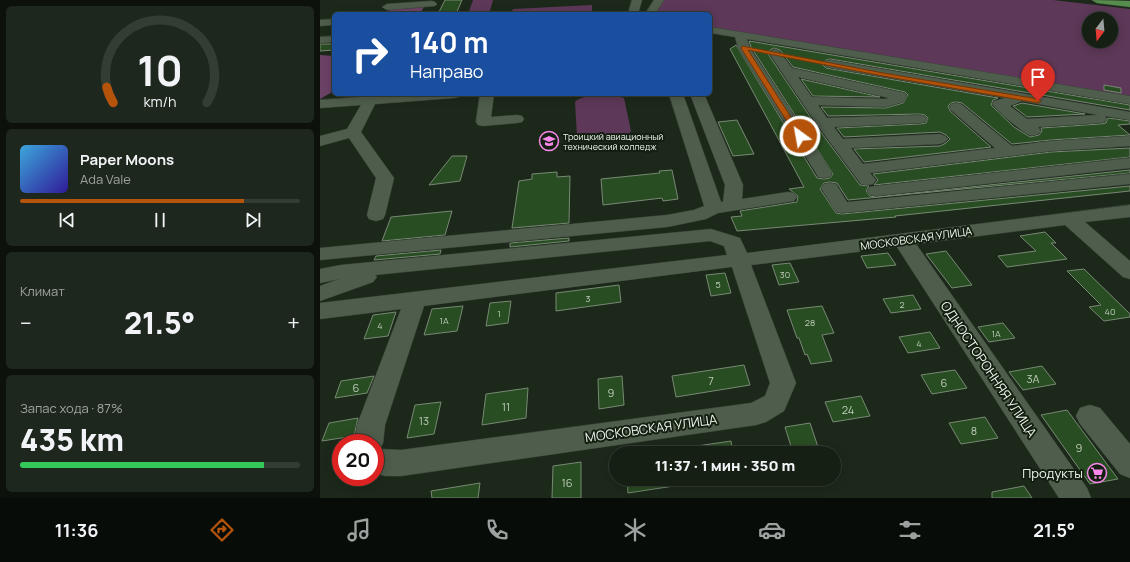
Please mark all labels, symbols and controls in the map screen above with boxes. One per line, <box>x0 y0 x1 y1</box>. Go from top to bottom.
north arrow <box>1082 12 1118 48</box>
map controls <box>1082 12 1118 48</box>
text: 140 m <box>410 23 489 61</box>
icon: right <box>344 28 396 80</box>
text: 10 <box>137 41 183 97</box>
text: Направо <box>410 59 484 83</box>
pin <box>1021 60 1055 101</box>
icon: arrive <box>1027 66 1049 88</box>
text: km/h <box>143 91 177 110</box>
position arrow <box>779 115 821 157</box>
school or university icon: Троицкий авиационный технический колледж <box>538 130 560 152</box>
place label: Троицкий авиационный технический колледж <box>563 130 663 153</box>
text: Paper Moons <box>80 149 174 170</box>
text: Ada Vale <box>80 170 131 188</box>
icon: previous <box>56 209 78 231</box>
icon: pause <box>149 209 171 231</box>
icon: next <box>242 209 264 231</box>
street label: МОСКОВСКАЯ УЛИЦА <box>859 223 973 253</box>
house number: 30 <box>780 268 790 281</box>
house number: 5 <box>715 278 721 291</box>
text: Климат <box>20 282 65 300</box>
house number: 3 <box>586 292 591 305</box>
house number: 2 <box>899 298 905 311</box>
street label: ОДНОСТОРОННЯЯ УЛИЦА <box>937 298 1041 440</box>
text: 21.5° <box>124 302 195 343</box>
house number: 40 <box>1105 305 1115 318</box>
house number: 1 <box>497 307 501 320</box>
text: − <box>20 308 32 338</box>
text: + <box>287 308 300 338</box>
house number: 1А <box>439 314 449 327</box>
house number: 28 <box>805 316 815 329</box>
house number: 4 <box>377 319 383 332</box>
house number: 1А <box>991 327 1001 340</box>
house number: 4 <box>916 337 922 350</box>
house number: 3А <box>1026 371 1040 386</box>
house number: 7 <box>708 373 714 388</box>
house number: 6 <box>941 375 948 390</box>
house number: 6 <box>353 380 360 395</box>
house number: 9 <box>608 385 615 400</box>
text: Запас хода · 87% <box>20 399 123 417</box>
house number: 11 <box>502 399 510 414</box>
house number: 24 <box>842 402 854 417</box>
street label: МОСКОВСКАЯ УЛИЦА <box>584 410 718 446</box>
house number: 13 <box>419 413 429 428</box>
text: 435 km <box>20 419 124 460</box>
house number: 8 <box>971 423 977 438</box>
speed limit sign: 20 <box>332 434 384 486</box>
house number: 9 <box>1076 440 1083 455</box>
text: 11:37 · 1 мин · 350 m <box>655 455 795 476</box>
supermarket icon: Продукты <box>1086 462 1108 484</box>
place label: Продукты <box>1022 464 1083 482</box>
house number: 16 <box>561 475 573 490</box>
icon: directions <box>208 516 236 544</box>
icon: music <box>345 516 373 544</box>
icon: phone <box>483 516 511 544</box>
icon: climate <box>621 516 649 544</box>
icon: car <box>758 516 786 544</box>
icon: filters <box>896 516 924 544</box>
text: 11:36 <box>55 518 98 542</box>
text: 21.5° <box>1033 518 1075 542</box>

